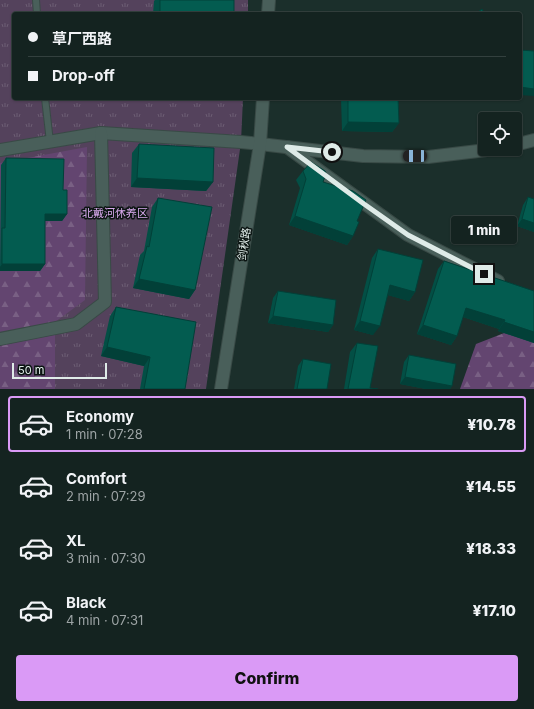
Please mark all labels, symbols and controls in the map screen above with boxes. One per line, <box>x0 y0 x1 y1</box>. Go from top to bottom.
text: 草厂西路 <box>52 29 112 48</box>
text: Drop-off <box>52 66 115 85</box>
map controls <box>478 112 522 156</box>
button: locate <box>478 112 522 156</box>
route start <box>323 143 341 161</box>
car <box>403 150 427 162</box>
park label: 北戴河休养区 <box>82 206 148 220</box>
callout: 1 min <box>451 216 517 244</box>
text: 1 min <box>468 222 500 238</box>
street label: 剑秋路 <box>235 227 253 261</box>
route end <box>475 265 493 283</box>
scale bar <box>12 361 107 380</box>
text: 50 m <box>18 363 44 377</box>
icon: car <box>18 406 54 442</box>
text: Economy <box>66 407 134 426</box>
text: ¥10.78 <box>467 415 516 434</box>
text: 1 min · 07:28 <box>66 426 143 442</box>
icon: car <box>18 468 54 504</box>
text: Comfort <box>66 469 127 488</box>
text: ¥14.55 <box>466 477 516 496</box>
text: 2 min · 07:29 <box>66 488 145 504</box>
icon: car <box>18 530 54 566</box>
text: XL <box>66 531 86 550</box>
text: ¥18.33 <box>466 539 516 558</box>
text: 3 min · 07:30 <box>66 550 146 566</box>
icon: car <box>18 592 54 628</box>
text: Black <box>66 593 106 612</box>
text: ¥17.10 <box>473 601 516 620</box>
text: 4 min · 07:31 <box>66 612 143 628</box>
button: Confirm <box>16 655 518 701</box>

